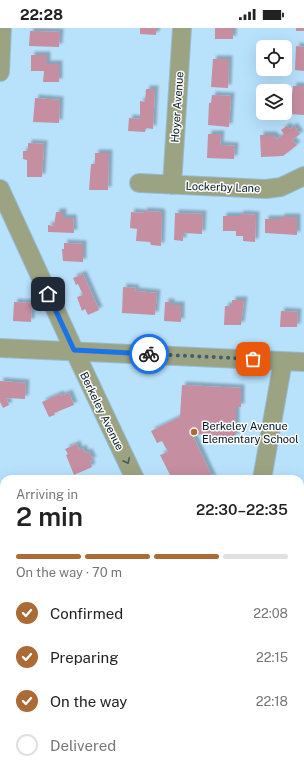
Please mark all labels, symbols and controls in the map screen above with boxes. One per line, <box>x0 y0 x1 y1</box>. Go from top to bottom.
text: 22:28 <box>20 6 63 23</box>
map controls <box>256 40 292 120</box>
button: locate <box>256 40 292 76</box>
street label: Hoyer Avenue <box>169 71 185 143</box>
button: layers <box>256 84 292 120</box>
street label: Lockerby Lane <box>186 180 260 194</box>
pin <box>31 277 65 311</box>
icon: home <box>37 283 59 305</box>
courier <box>129 334 169 374</box>
pin <box>236 342 270 376</box>
icon: bike <box>138 343 160 365</box>
icon: bag <box>242 348 264 370</box>
street label: Berkeley Avenue <box>78 370 126 452</box>
place label: Berkeley Avenue Elementary School <box>202 420 299 445</box>
marker: Berkeley Avenue Elementary School <box>189 427 199 437</box>
one-way arrow <box>122 457 130 465</box>
text: Arriving in <box>16 487 78 502</box>
text: 2 min <box>16 501 83 532</box>
text: 22:30–22:35 <box>196 501 288 518</box>
text: On the way · 70 m <box>16 565 122 580</box>
icon: check <box>16 602 38 624</box>
text: Confirmed <box>50 605 123 622</box>
text: 22:08 <box>253 606 288 621</box>
icon: check <box>16 646 38 668</box>
text: Preparing <box>50 649 119 666</box>
text: 22:15 <box>256 650 288 665</box>
icon: check <box>16 690 38 712</box>
text: On the way <box>50 693 127 710</box>
text: 22:18 <box>256 694 288 709</box>
text: Delivered <box>50 737 116 754</box>

